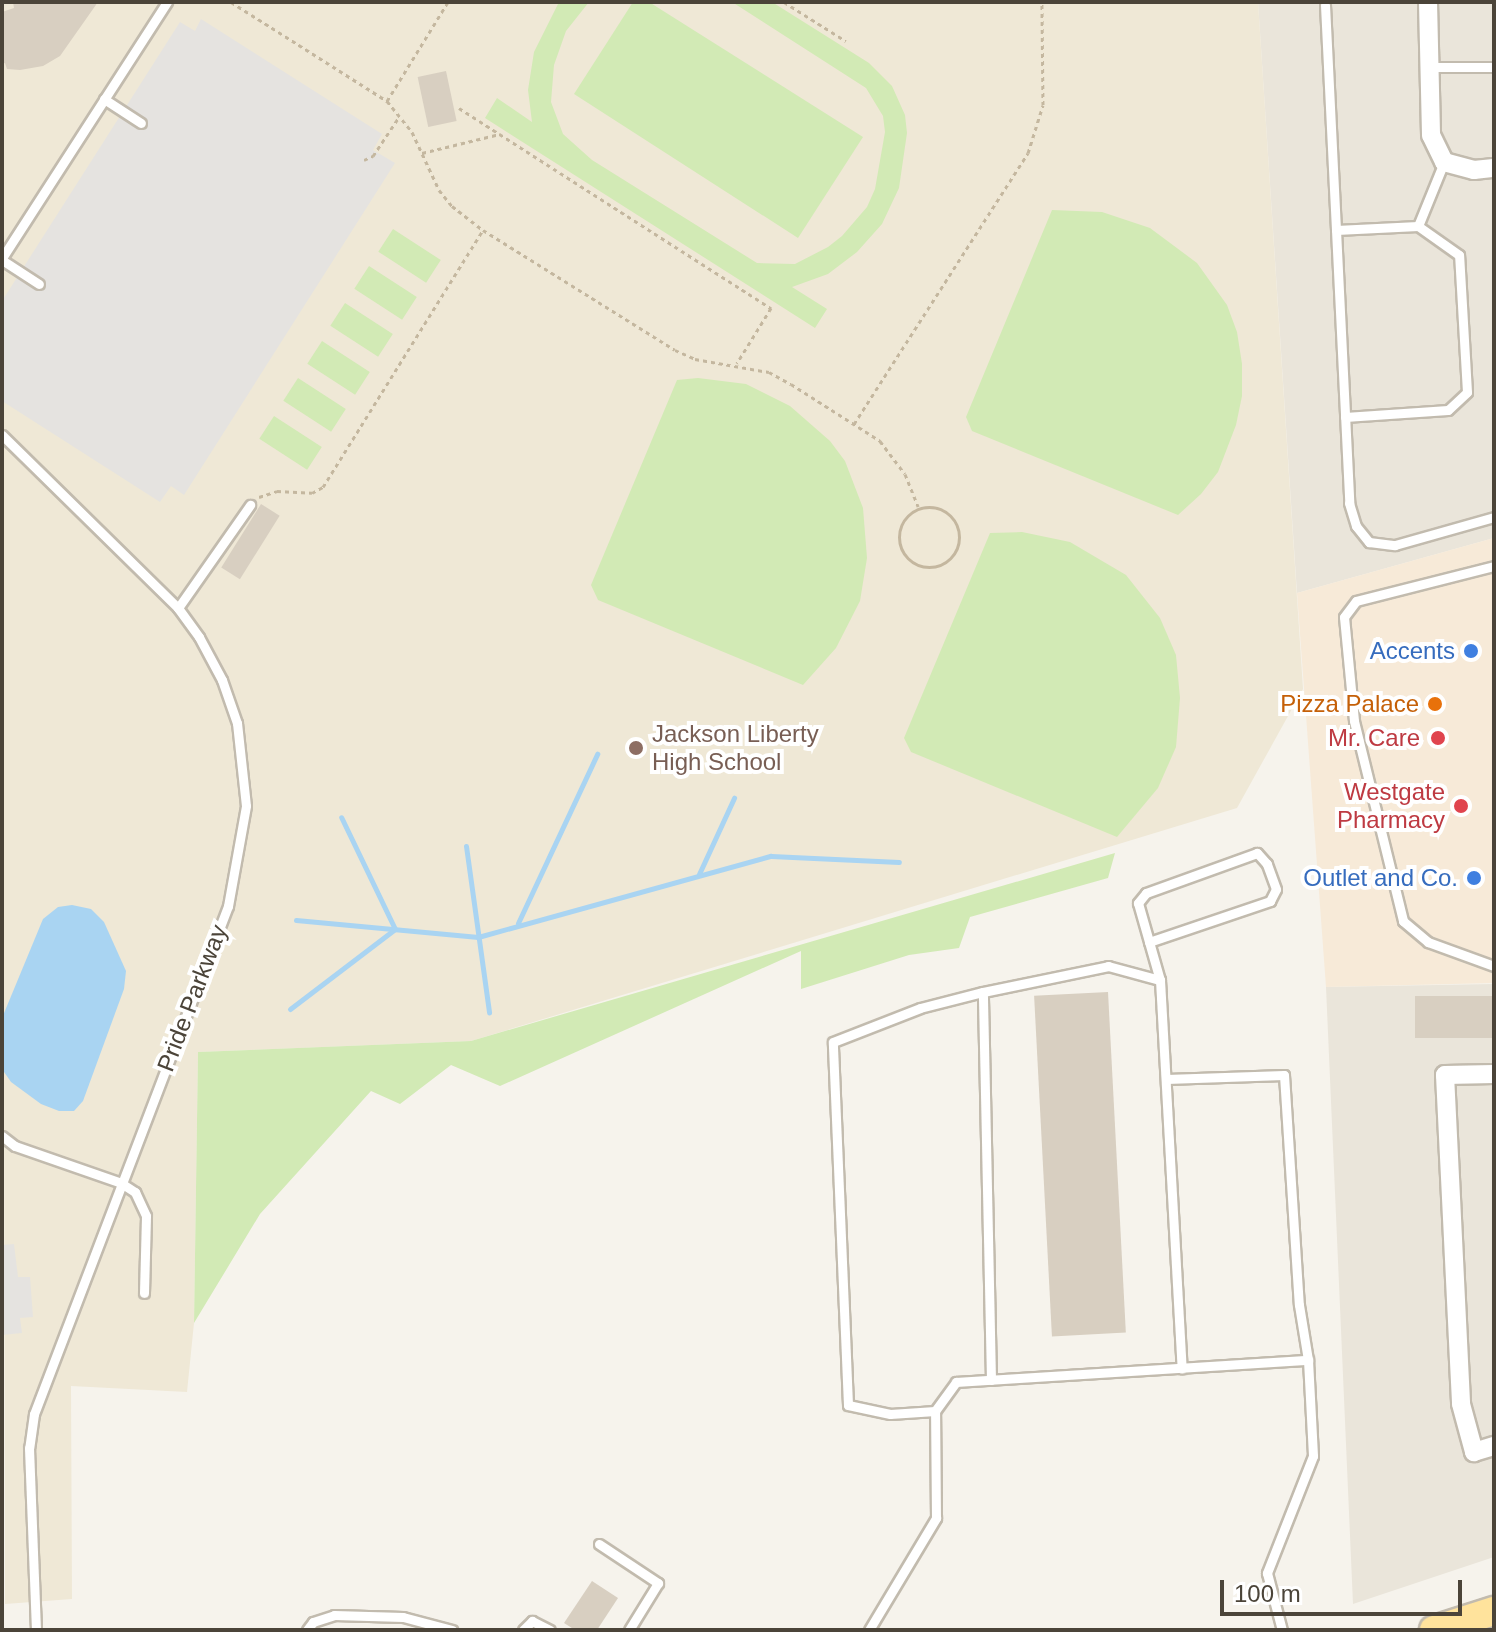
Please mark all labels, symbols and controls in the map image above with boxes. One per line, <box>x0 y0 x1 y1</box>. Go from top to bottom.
place label: Accents <box>1370 637 1455 665</box>
marker: Accents <box>1462 642 1480 660</box>
place label: Pizza Palace <box>1280 690 1419 718</box>
marker: Pizza Palace <box>1426 695 1444 713</box>
place label: Jackson Liberty High School <box>652 720 819 776</box>
place label: Mr. Care <box>1328 724 1420 752</box>
marker: Mr. Care <box>1427 727 1449 749</box>
marker: Jackson Liberty High School <box>627 739 645 757</box>
place label: Westgate Pharmacy <box>1337 778 1445 834</box>
marker: Westgate Pharmacy <box>1452 797 1470 815</box>
place label: Outlet and Co. <box>1303 864 1458 892</box>
marker: Outlet and Co. <box>1465 869 1483 887</box>
street label: Pride Parkway <box>151 921 233 1075</box>
scale bar <box>1224 1564 1466 1614</box>
text: 100 m <box>1234 1580 1301 1607</box>

